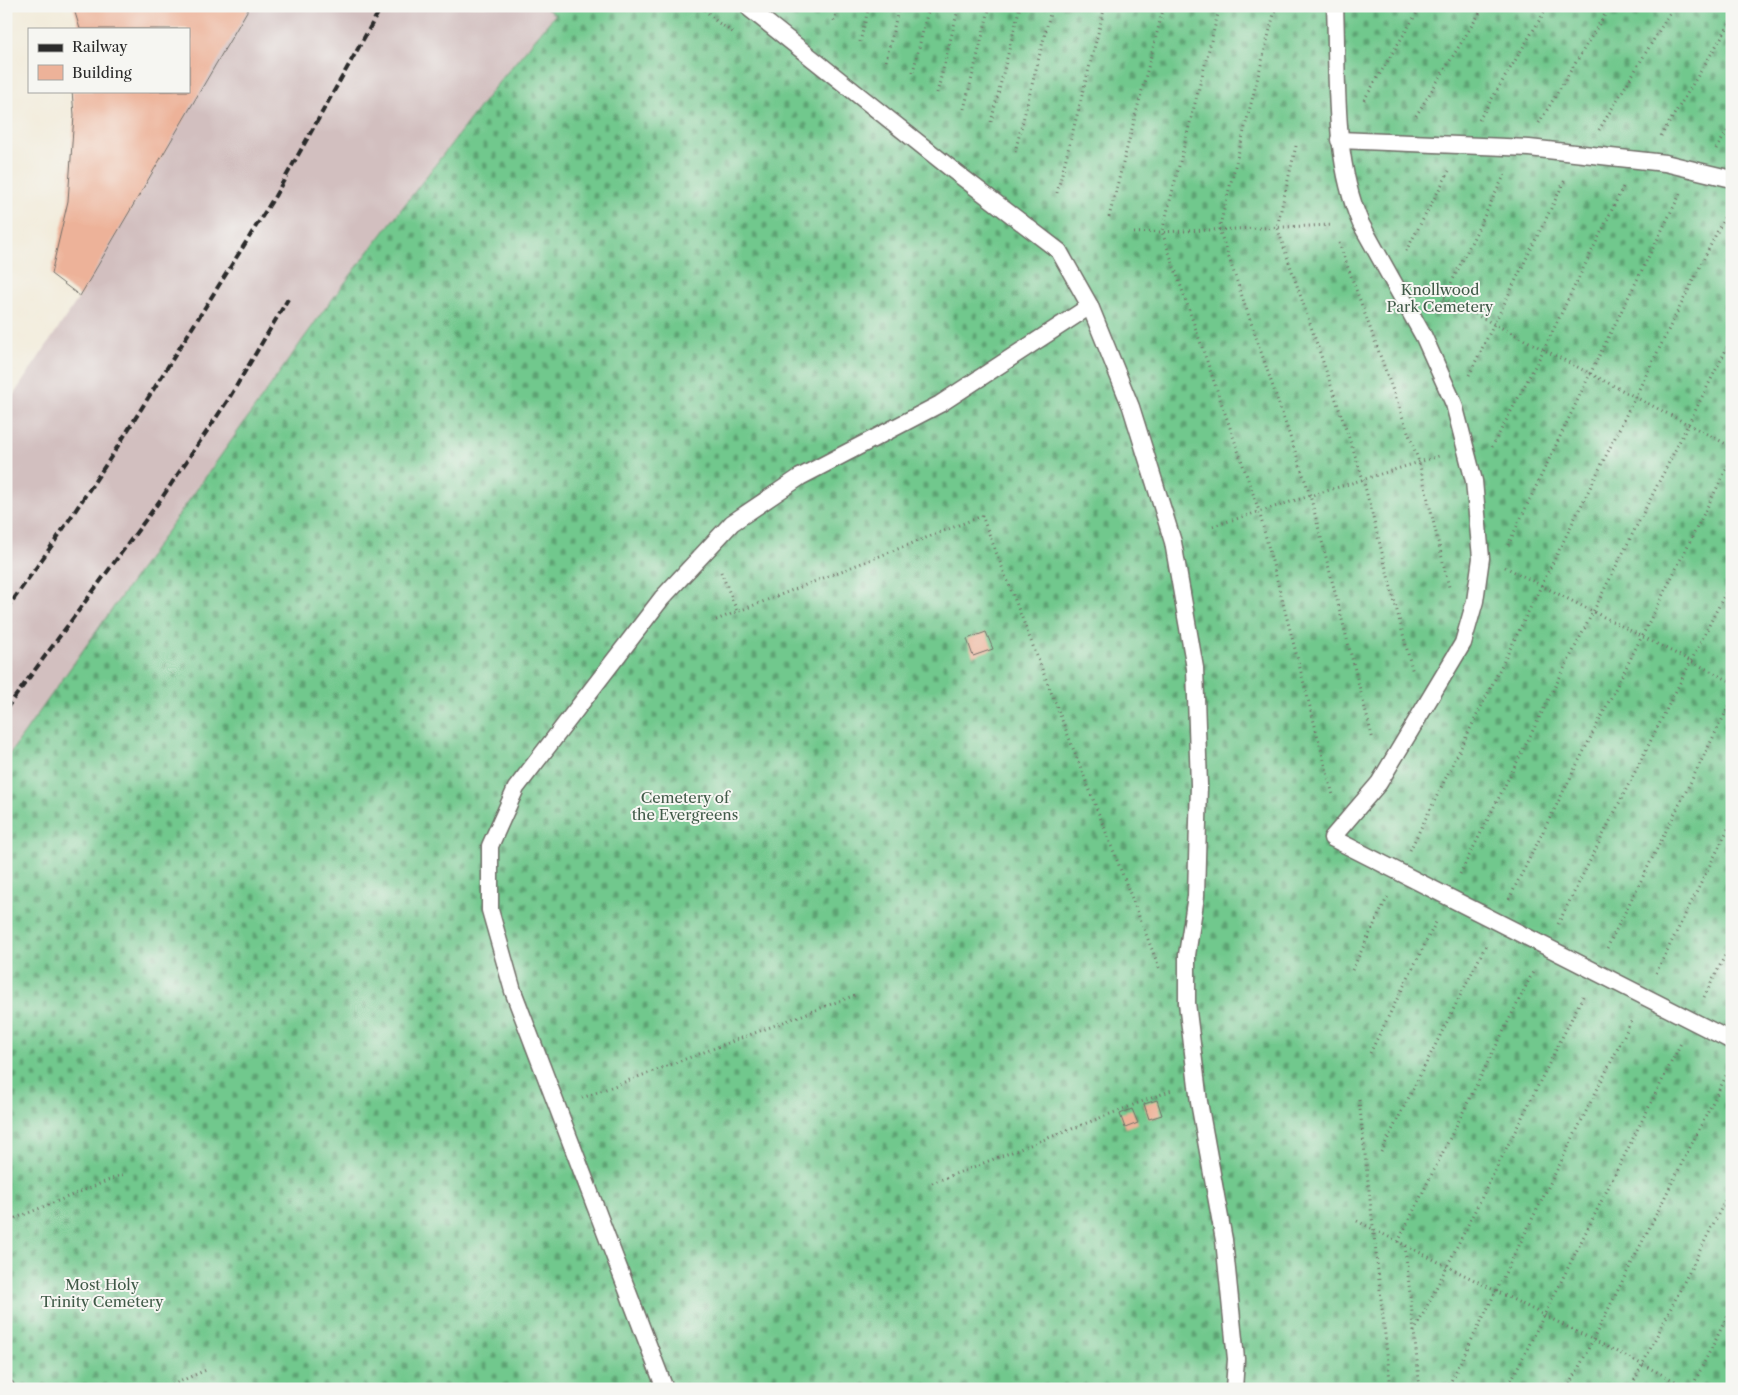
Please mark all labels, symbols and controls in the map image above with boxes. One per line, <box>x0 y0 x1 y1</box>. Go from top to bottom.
legend <box>28 28 190 92</box>
text: Railway <box>72 37 128 56</box>
text: Building <box>72 63 132 82</box>
park label: Knollwood Park Cemetery <box>1387 280 1494 316</box>
park label: Cemetery of the Evergreens <box>632 788 738 824</box>
park label: Most Holy Trinity Cemetery <box>40 1275 164 1311</box>

